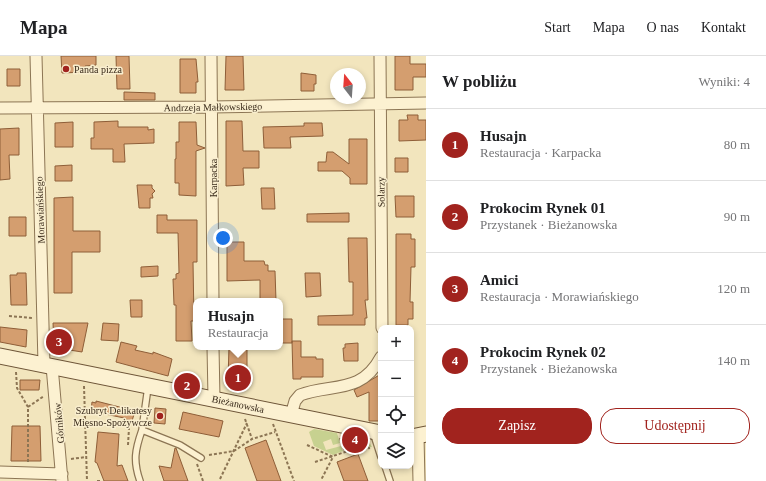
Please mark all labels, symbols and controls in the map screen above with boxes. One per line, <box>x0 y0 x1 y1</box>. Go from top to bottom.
text: Mapa <box>20 17 68 38</box>
text: Start <box>544 20 571 35</box>
text: Mapa <box>593 20 625 35</box>
text: O nas <box>647 20 679 35</box>
text: Kontakt <box>701 20 746 35</box>
marker: Panda pizza <box>61 64 71 74</box>
place label: Panda pizza <box>74 64 123 75</box>
north arrow <box>330 68 366 104</box>
text: W pobliżu <box>442 72 517 91</box>
text: Wyniki: 4 <box>698 74 750 89</box>
street label: Andrzeja Małkowskiego <box>164 101 262 113</box>
text: Husajn <box>480 128 527 144</box>
text: 1 <box>452 137 458 152</box>
text: 80 m <box>724 137 750 152</box>
text: Restauracja · Karpacka <box>480 145 601 160</box>
street label: Karpacka <box>208 158 219 197</box>
street label: Morawiańskiego <box>33 176 47 244</box>
street label: Solarzy <box>375 177 387 207</box>
text: Prokocim Rynek 01 <box>480 200 606 216</box>
text: 2 <box>452 209 458 224</box>
text: 90 m <box>724 209 750 224</box>
text: Przystanek · Bieżanowska <box>480 217 617 232</box>
your location <box>213 228 233 248</box>
text: Amici <box>480 272 518 288</box>
text: 3 <box>452 281 458 296</box>
text: 120 m <box>717 281 750 296</box>
text: Restauracja · Morawiańskiego <box>480 289 639 304</box>
popup <box>193 298 283 350</box>
text: Husajn <box>208 308 254 324</box>
text: Restauracja <box>208 325 268 340</box>
map controls <box>378 325 414 469</box>
button: + <box>378 325 414 361</box>
pin: 3 <box>46 327 72 357</box>
text: Prokocim Rynek 02 <box>480 344 606 360</box>
text: 4 <box>452 353 458 368</box>
text: 140 m <box>717 353 750 368</box>
button: − <box>378 361 414 397</box>
text: Przystanek · Bieżanowska <box>480 361 617 376</box>
pin: 1 <box>225 363 251 393</box>
pin: 2 <box>174 371 200 401</box>
street label: Bieżanowska <box>211 393 266 415</box>
button: locate <box>378 397 414 433</box>
street label: Górników <box>52 402 66 444</box>
place label: Szubryt Delikatesy Mięsno-Spożywcze <box>73 405 153 428</box>
button: Zapisz <box>442 408 592 444</box>
button: Udostępnij <box>600 408 750 444</box>
marker: Szubryt Delikatesy Mięsno-Spożywcze <box>155 411 165 421</box>
pin: 4 <box>342 425 368 455</box>
button: layers <box>378 433 414 469</box>

